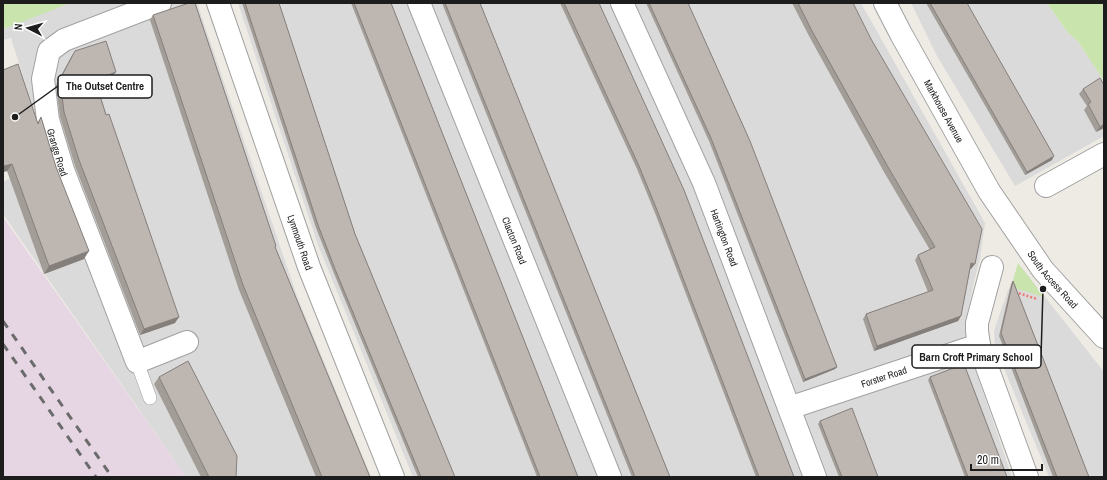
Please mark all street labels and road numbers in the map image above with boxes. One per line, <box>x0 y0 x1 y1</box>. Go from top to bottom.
street label: Markhouse Avenue <box>921 77 967 145</box>
street label: Grange Road <box>44 127 71 178</box>
street label: Hartington Road <box>707 207 741 268</box>
street label: Lynmouth Road <box>284 213 316 272</box>
street label: Clacton Road <box>499 215 530 266</box>
street label: South Access Road <box>1025 248 1081 311</box>
street label: Forster Road <box>859 363 909 391</box>

